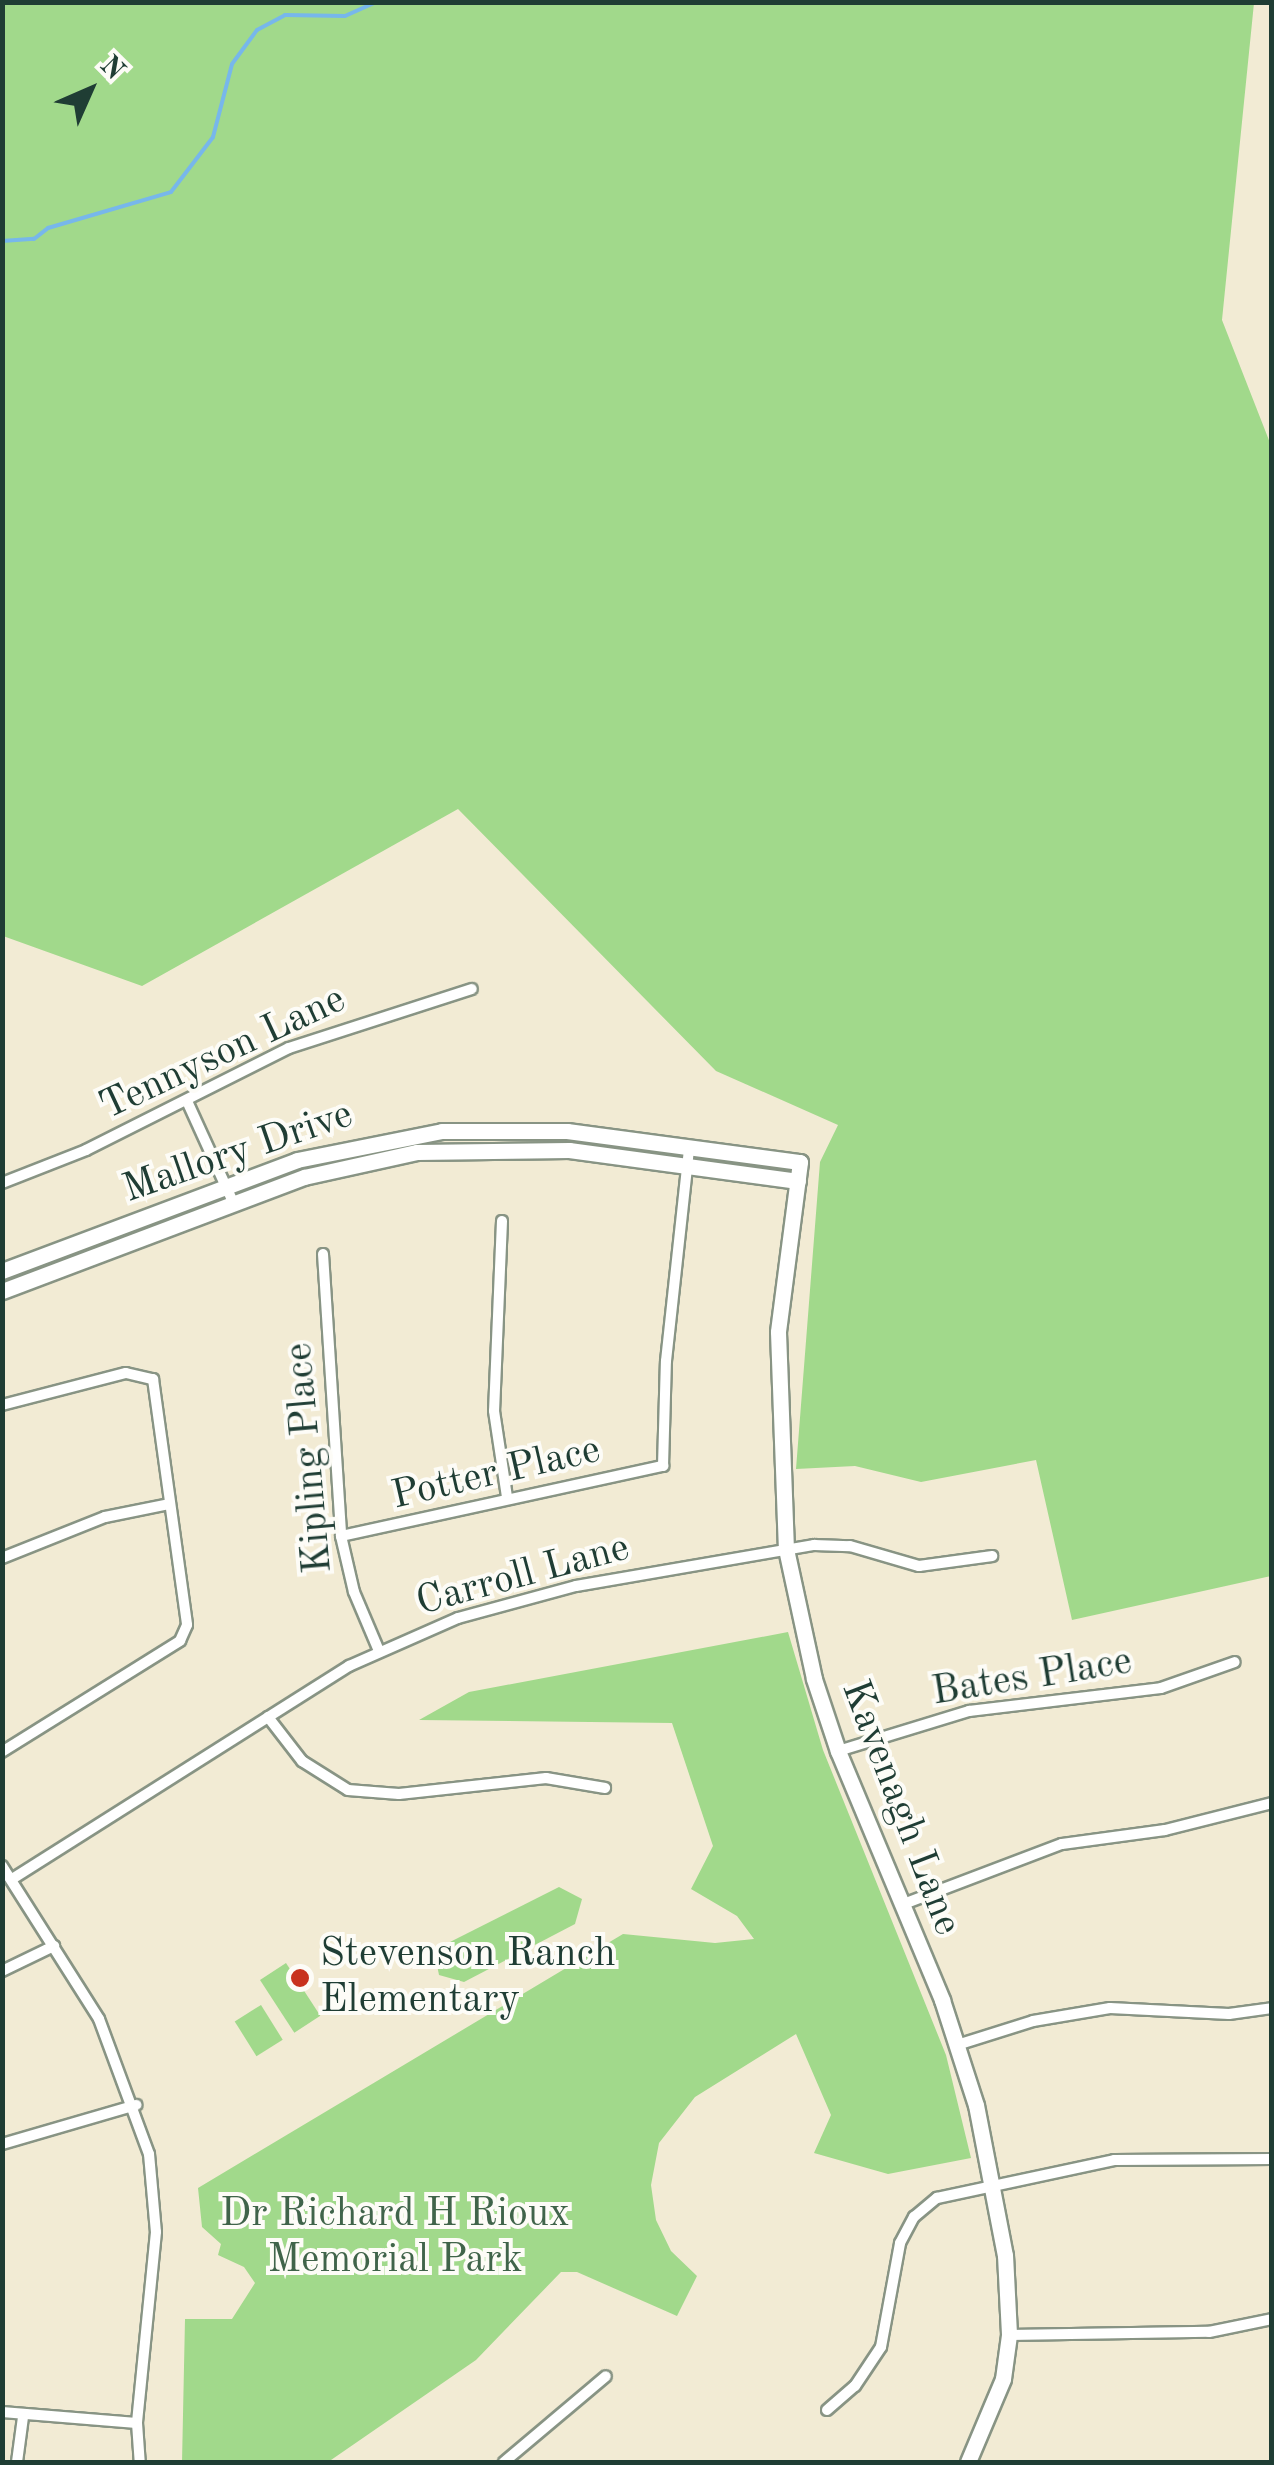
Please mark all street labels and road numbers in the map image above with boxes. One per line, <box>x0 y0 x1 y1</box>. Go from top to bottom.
street label: Tennyson Lane <box>93 976 353 1132</box>
street label: Mallory Drive <box>117 1091 359 1215</box>
street label: Kipling Place <box>276 1341 344 1575</box>
street label: Potter Place <box>387 1427 605 1521</box>
street label: Carroll Lane <box>411 1525 635 1627</box>
street label: Bates Place <box>929 1639 1135 1717</box>
street label: Kavenagh Lane <box>829 1674 971 1942</box>

